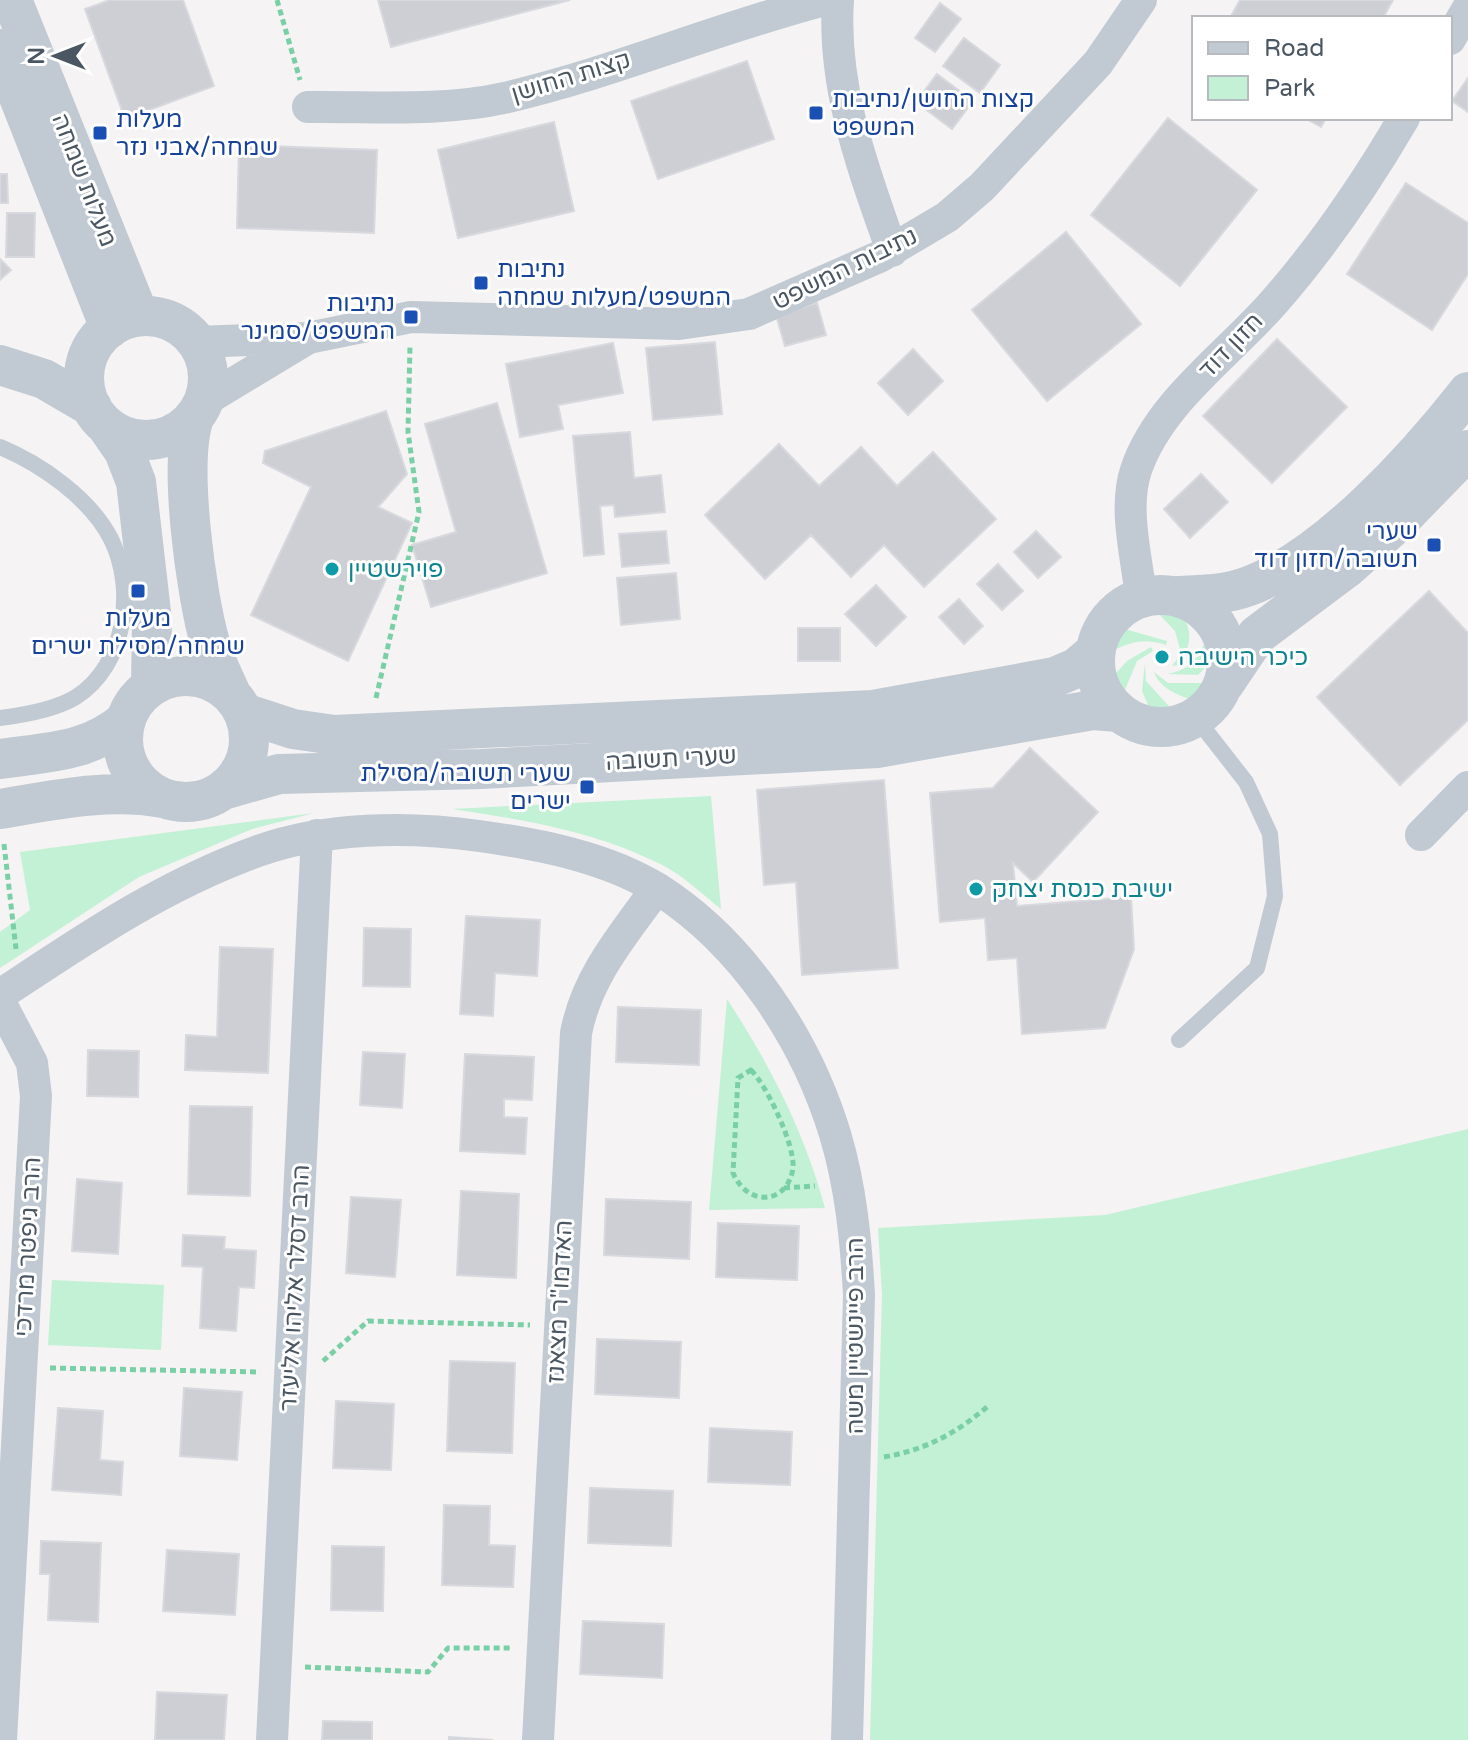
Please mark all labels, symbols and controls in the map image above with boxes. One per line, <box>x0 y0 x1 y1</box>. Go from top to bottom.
north arrow <box>16 16 96 96</box>
legend <box>1192 16 1452 120</box>
text: Road <box>1264 34 1324 63</box>
street label: קצות החושן <box>508 45 634 109</box>
text: N <box>24 47 50 65</box>
text: Park <box>1264 74 1315 103</box>
place label: קצות החושן/נתיבות המשפט <box>832 85 1034 142</box>
marker: קצות החושן/נתיבות המשפט <box>807 104 825 122</box>
place label: מעלות שמחה/אבני נזר <box>116 105 278 162</box>
street label: מעלות שמחה <box>45 109 123 251</box>
marker: מעלות שמחה/אבני נזר <box>91 124 109 142</box>
street label: נתיבות המשפט <box>768 221 922 317</box>
place label: נתיבות המשפט/מעלות שמחה <box>497 255 731 312</box>
marker: נתיבות המשפט/מעלות שמחה <box>472 274 490 292</box>
place label: נתיבות המשפט/סמינר <box>241 289 395 346</box>
street label: חזון דוד <box>1193 307 1269 385</box>
marker: נתיבות המשפט/סמינר <box>402 308 420 326</box>
place label: שערי תשובה/חזון דוד <box>1254 517 1418 574</box>
marker: שערי תשובה/חזון דוד <box>1425 536 1443 554</box>
place label: פוירשטיין <box>348 555 443 584</box>
marker: פוירשטיין <box>323 560 341 578</box>
marker: מעלות שמחה/מסילת ישרים <box>129 582 147 600</box>
place label: מעלות שמחה/מסילת ישרים <box>31 604 245 661</box>
place label: כיכר הישיבה <box>1178 643 1308 672</box>
marker: כיכר הישיבה <box>1153 648 1171 666</box>
street label: שערי תשובה <box>605 741 737 777</box>
place label: שערי תשובה/מסילת ישרים <box>360 759 571 816</box>
marker: שערי תשובה/מסילת ישרים <box>578 778 596 796</box>
place label: ישיבת כנסת יצחק <box>992 875 1173 904</box>
marker: ישיבת כנסת יצחק <box>967 880 985 898</box>
street label: הרב גיפטר מרדכי <box>9 1156 47 1338</box>
street label: הרב דסלר אליהו אליעזר <box>274 1164 316 1412</box>
street label: האדמו"ר מצאנז <box>541 1219 579 1385</box>
street label: הרב פיינשטיין משה <box>841 1237 870 1435</box>

